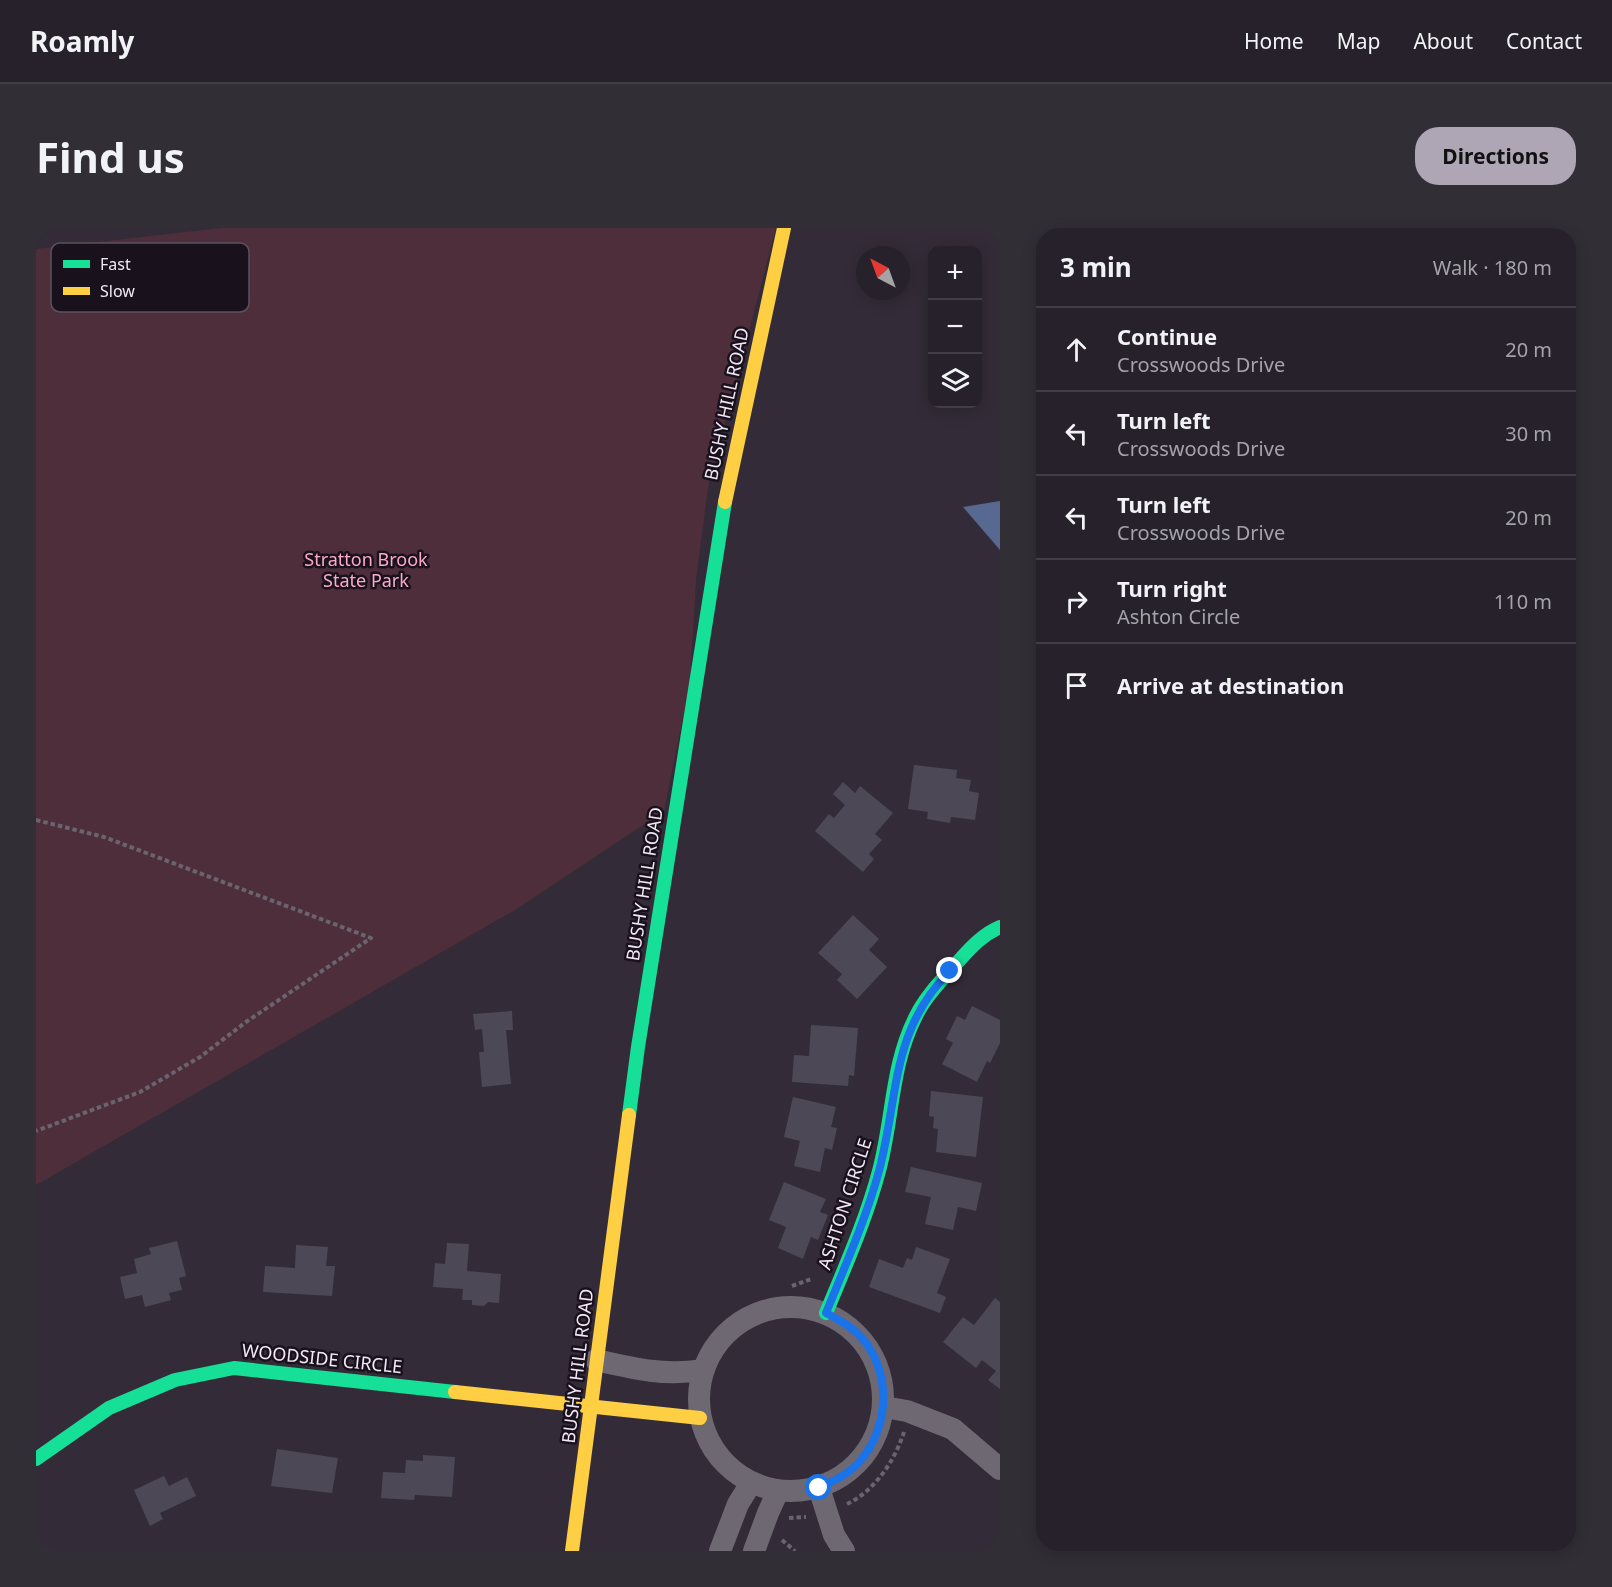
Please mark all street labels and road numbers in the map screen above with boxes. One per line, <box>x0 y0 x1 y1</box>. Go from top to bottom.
street label: BUSHY HILL ROAD <box>698 325 754 482</box>
street label: BUSHY HILL ROAD <box>620 805 668 962</box>
street label: ASHTON CIRCLE <box>812 1135 877 1272</box>
street label: BUSHY HILL ROAD <box>556 1287 598 1444</box>
street label: WOODSIDE CIRCLE <box>241 1338 403 1378</box>

